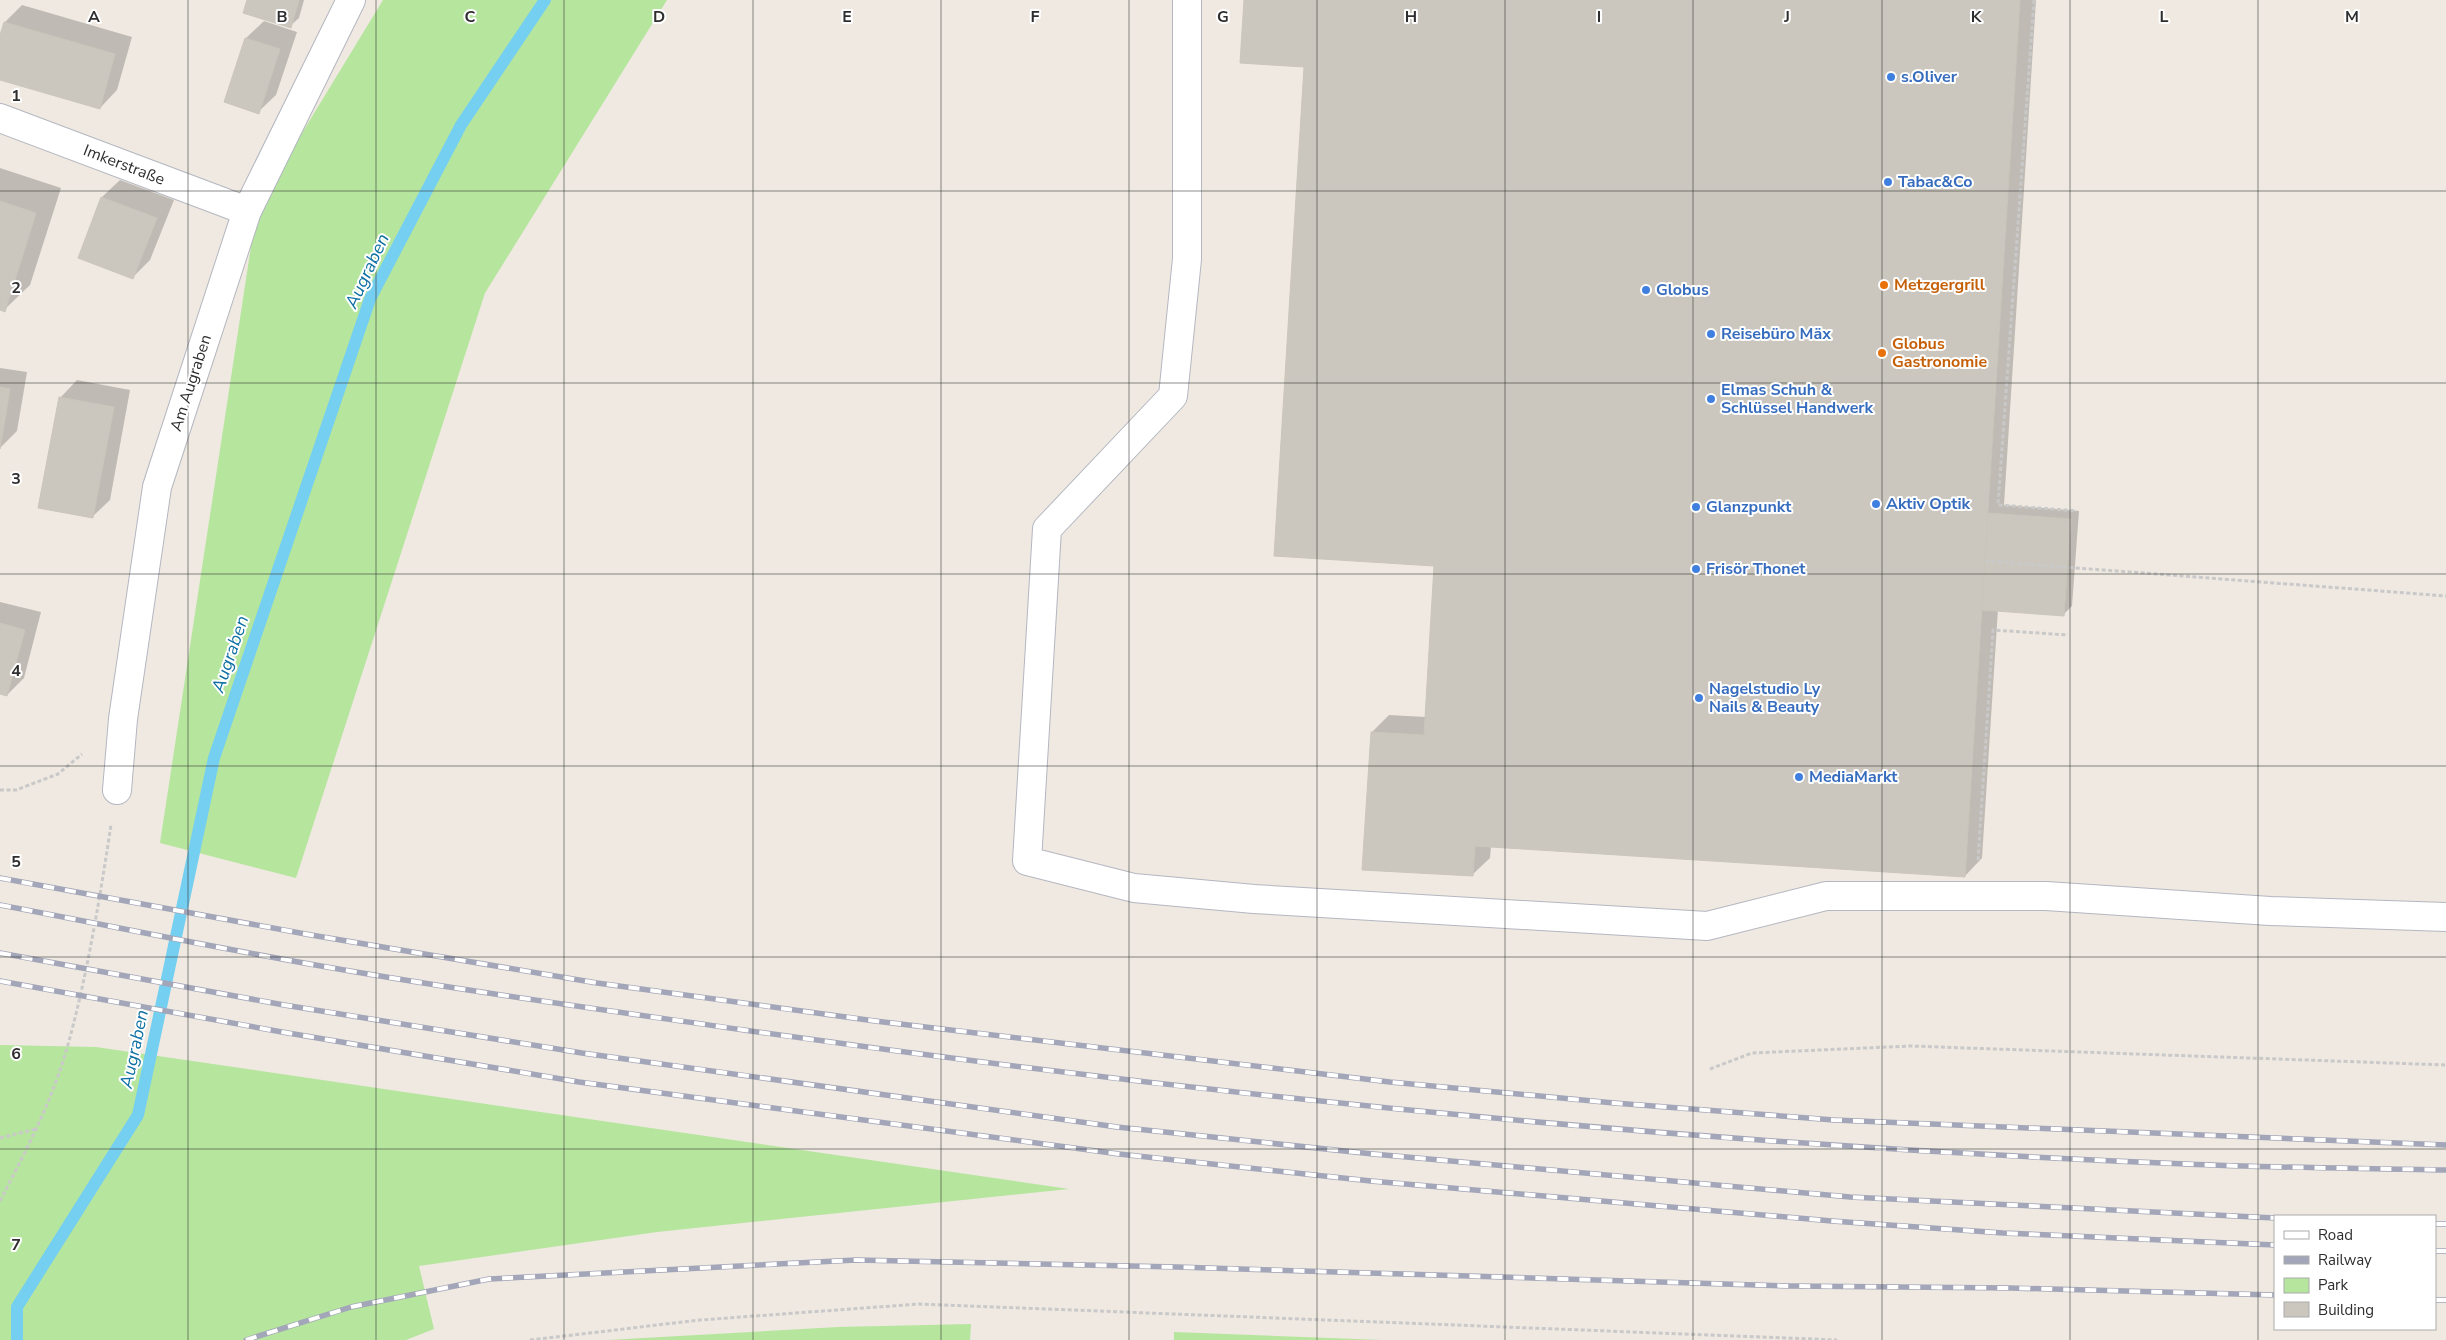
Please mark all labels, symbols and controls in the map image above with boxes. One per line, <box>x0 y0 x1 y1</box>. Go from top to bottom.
text: A <box>88 6 100 28</box>
text: B <box>276 6 288 28</box>
text: C <box>465 6 476 28</box>
text: D <box>653 6 665 28</box>
text: E <box>842 6 852 28</box>
text: F <box>1031 6 1040 28</box>
text: G <box>1217 6 1229 28</box>
text: H <box>1405 6 1417 28</box>
text: I <box>1597 6 1601 28</box>
text: J <box>1783 6 1790 28</box>
text: K <box>1971 6 1983 28</box>
text: L <box>2160 6 2169 28</box>
text: M <box>2345 6 2359 28</box>
place label: s.Oliver <box>1901 66 1958 88</box>
marker: s.Oliver <box>1885 71 1897 83</box>
text: 1 <box>11 85 21 107</box>
street label: Imkerstraße <box>80 139 168 191</box>
place label: Tabac&Co <box>1898 171 1972 193</box>
marker: Tabac&Co <box>1882 176 1894 188</box>
water label: Augraben <box>339 230 395 313</box>
place label: Metzgergrill <box>1894 274 1985 296</box>
text: 2 <box>11 277 21 299</box>
place label: Globus <box>1656 279 1709 301</box>
marker: Metzgergrill <box>1878 279 1890 291</box>
marker: Globus <box>1640 284 1652 296</box>
place label: Reisebüro Mäx <box>1721 323 1831 345</box>
marker: Reisebüro Mäx <box>1705 328 1717 340</box>
street label: Am Augraben <box>165 332 217 434</box>
place label: Globus Gastronomie <box>1892 333 1987 373</box>
marker: Globus Gastronomie <box>1876 347 1888 359</box>
place label: Elmas Schuh & Schlüssel Handwerk <box>1721 379 1874 419</box>
marker: Elmas Schuh & Schlüssel Handwerk <box>1705 393 1717 405</box>
text: 3 <box>11 468 21 490</box>
place label: Aktiv Optik <box>1886 493 1971 515</box>
place label: Glanzpunkt <box>1706 496 1792 518</box>
marker: Aktiv Optik <box>1870 498 1882 510</box>
marker: Glanzpunkt <box>1690 501 1702 513</box>
place label: Frisör Thonet <box>1706 558 1806 580</box>
marker: Frisör Thonet <box>1690 563 1702 575</box>
water label: Augraben <box>205 612 254 697</box>
text: 4 <box>11 660 21 682</box>
place label: Nagelstudio Ly Nails & Beauty <box>1709 678 1821 718</box>
marker: Nagelstudio Ly Nails & Beauty <box>1693 692 1705 704</box>
place label: MediaMarkt <box>1809 766 1898 788</box>
marker: MediaMarkt <box>1793 771 1805 783</box>
text: 5 <box>11 851 21 873</box>
water label: Augraben <box>114 1007 154 1092</box>
text: 6 <box>11 1043 21 1065</box>
legend <box>2274 1215 2436 1330</box>
text: Road <box>2318 1225 2353 1245</box>
text: 7 <box>11 1234 21 1256</box>
text: Railway <box>2318 1250 2372 1270</box>
text: Park <box>2318 1275 2348 1295</box>
text: Building <box>2318 1300 2374 1320</box>

